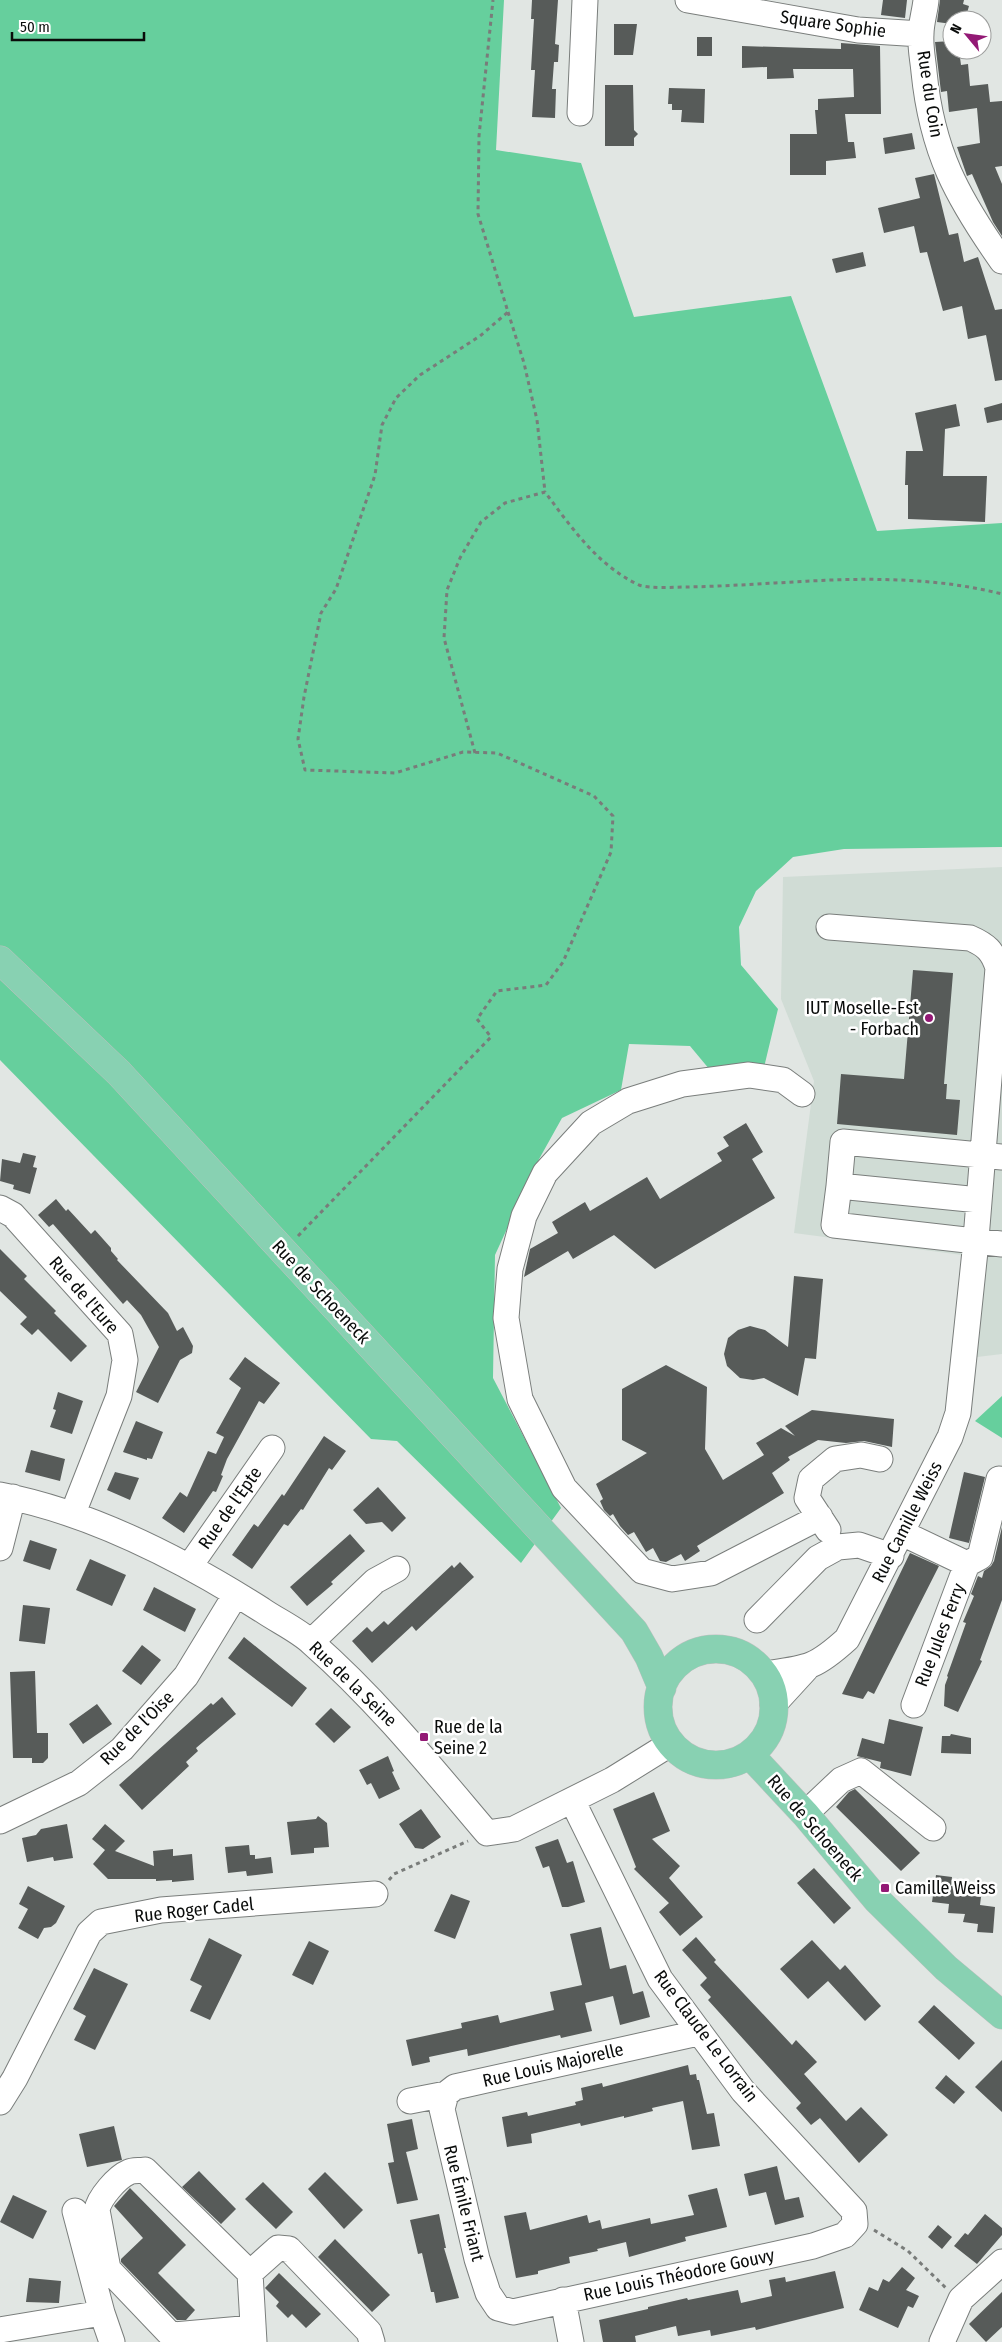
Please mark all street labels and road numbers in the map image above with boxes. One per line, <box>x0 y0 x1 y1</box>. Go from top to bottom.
street label: Square Sophie <box>779 6 887 42</box>
street label: Rue du Coin <box>912 49 948 139</box>
street label: Rue de Schoeneck <box>267 1235 375 1349</box>
street label: Rue de l'Eure <box>44 1252 124 1338</box>
street label: Rue Camille Weiss <box>867 1457 947 1586</box>
street label: Rue de l'Epte <box>194 1462 266 1553</box>
street label: Rue Jules Ferry <box>910 1580 970 1690</box>
street label: Rue de la Seine <box>305 1637 402 1731</box>
street label: Rue de l'Oise <box>95 1686 179 1770</box>
street label: Rue de Schoeneck <box>763 1770 868 1886</box>
street label: Rue Roger Cadel <box>133 1893 255 1927</box>
street label: Rue Claude Le Lorrain <box>649 1966 763 2106</box>
street label: Rue Louis Majorelle <box>481 2038 626 2092</box>
street label: Rue Émile Friant <box>439 2142 490 2264</box>
street label: Rue Louis Théodore Gouvy <box>581 2244 777 2306</box>

